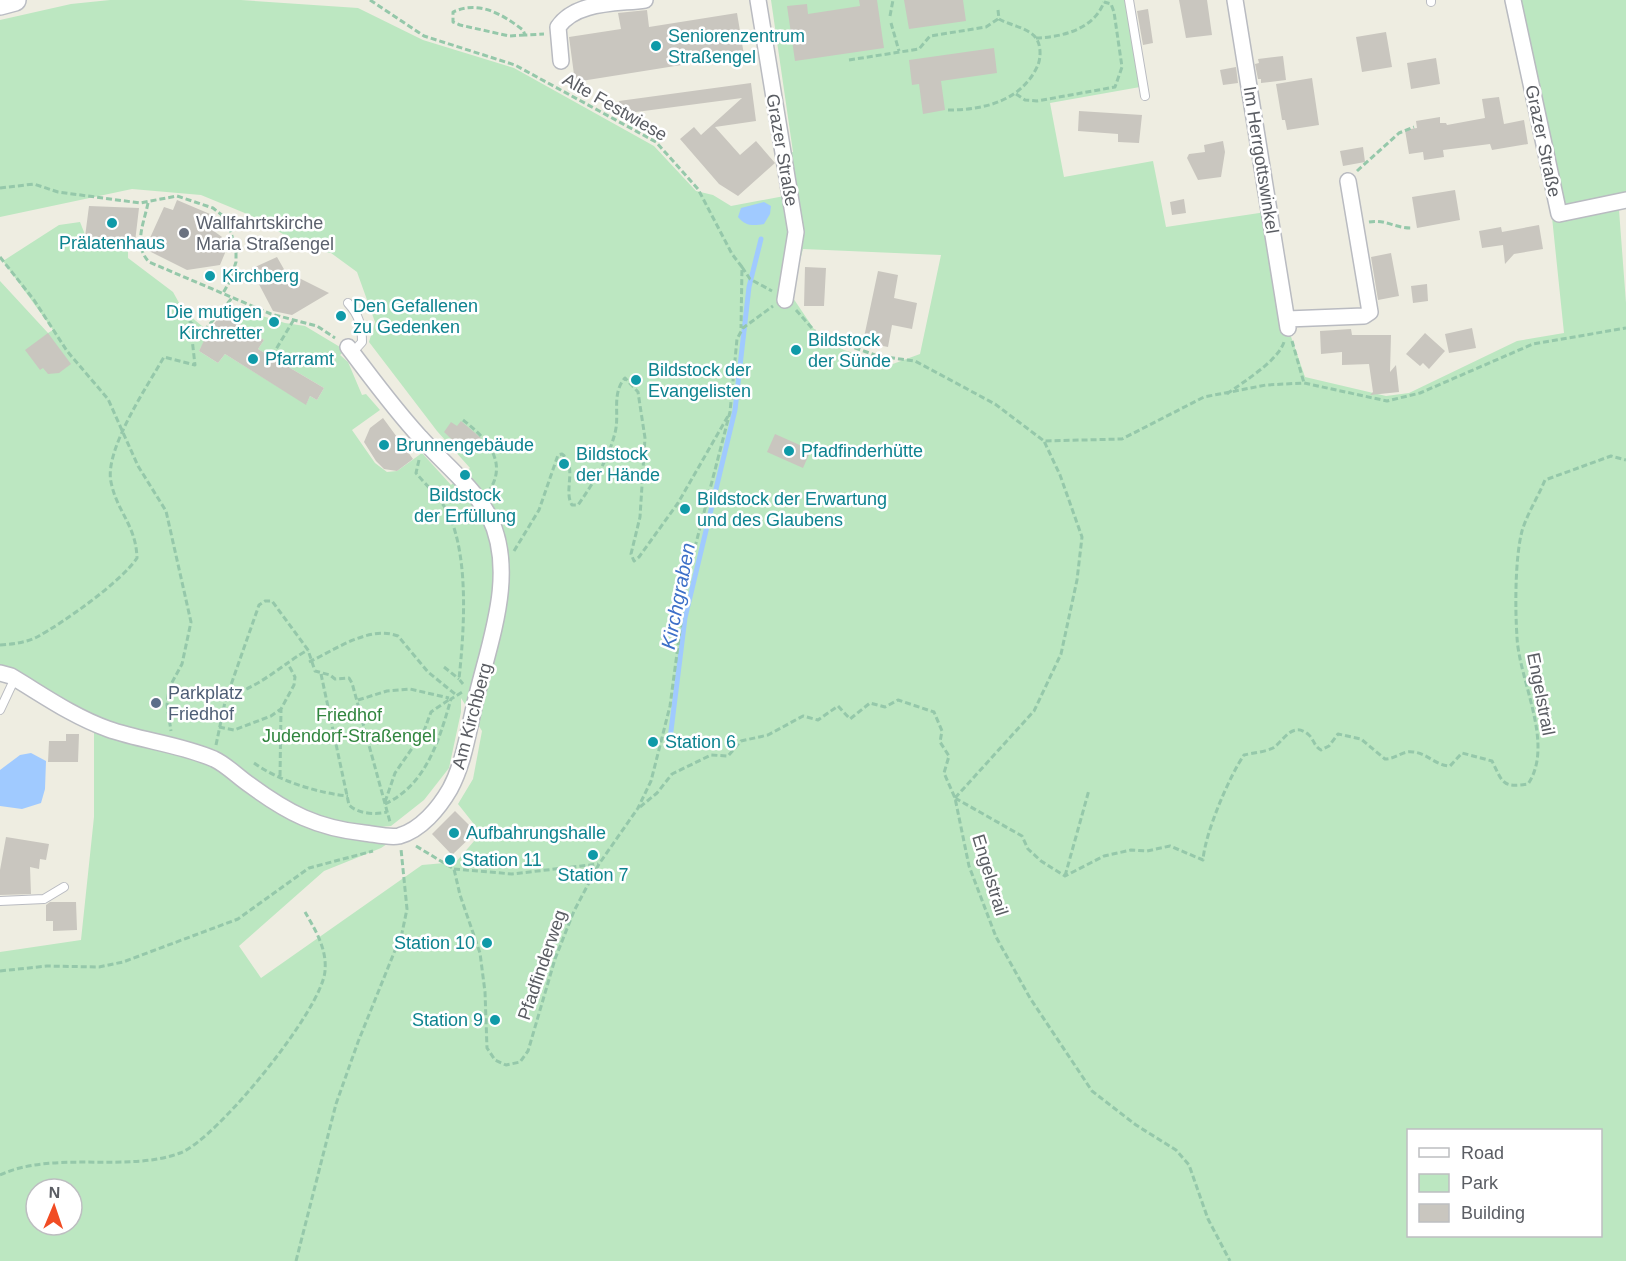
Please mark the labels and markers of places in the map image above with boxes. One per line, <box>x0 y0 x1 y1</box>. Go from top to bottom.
place label: Seniorenzentrum Straßengel <box>668 26 805 67</box>
marker: Seniorenzentrum Straßengel <box>649 39 663 53</box>
place label: Wallfahrtskirche Maria Straßengel <box>196 213 334 254</box>
marker: Prälatenhaus <box>105 216 119 230</box>
marker: Wallfahrtskirche Maria Straßengel <box>177 226 191 240</box>
place label: Prälatenhaus <box>59 233 165 253</box>
place label: Kirchberg <box>222 266 299 286</box>
marker: Kirchberg <box>203 269 217 283</box>
place label: Den Gefallenen zu Gedenken <box>353 296 478 337</box>
place label: Die mutigen Kirchretter <box>166 302 262 343</box>
marker: Den Gefallenen zu Gedenken <box>334 309 348 323</box>
marker: Die mutigen Kirchretter <box>267 315 281 329</box>
place label: Bildstock der Sünde <box>808 330 891 371</box>
marker: Bildstock der Sünde <box>789 343 803 357</box>
place label: Pfarramt <box>265 349 334 369</box>
marker: Pfarramt <box>246 352 260 366</box>
place label: Bildstock der Evangelisten <box>648 360 751 401</box>
marker: Bildstock der Evangelisten <box>629 373 643 387</box>
place label: Brunnengebäude <box>396 435 534 455</box>
marker: Brunnengebäude <box>377 438 391 452</box>
place label: Pfadfinderhütte <box>801 441 923 461</box>
place label: Bildstock der Hände <box>576 444 660 485</box>
marker: Pfadfinderhütte <box>782 444 796 458</box>
marker: Bildstock der Hände <box>557 457 571 471</box>
marker: Bildstock der Erfüllung <box>458 468 472 482</box>
place label: Bildstock der Erfüllung <box>414 485 516 526</box>
place label: Bildstock der Erwartung und des Glaubens <box>697 489 887 530</box>
marker: Bildstock der Erwartung und des Glaubens <box>678 502 692 516</box>
place label: Parkplatz Friedhof <box>168 683 243 724</box>
marker: Parkplatz Friedhof <box>149 696 163 710</box>
place label: Station 6 <box>665 732 736 752</box>
marker: Station 6 <box>646 735 660 749</box>
place label: Aufbahrungshalle <box>466 823 606 843</box>
marker: Aufbahrungshalle <box>447 826 461 840</box>
marker: Station 7 <box>586 848 600 862</box>
place label: Station 11 <box>462 850 542 870</box>
marker: Station 11 <box>443 853 457 867</box>
place label: Station 7 <box>557 865 629 885</box>
place label: Station 10 <box>394 933 475 953</box>
marker: Station 10 <box>480 936 494 950</box>
place label: Station 9 <box>412 1010 483 1030</box>
marker: Station 9 <box>488 1013 502 1027</box>

